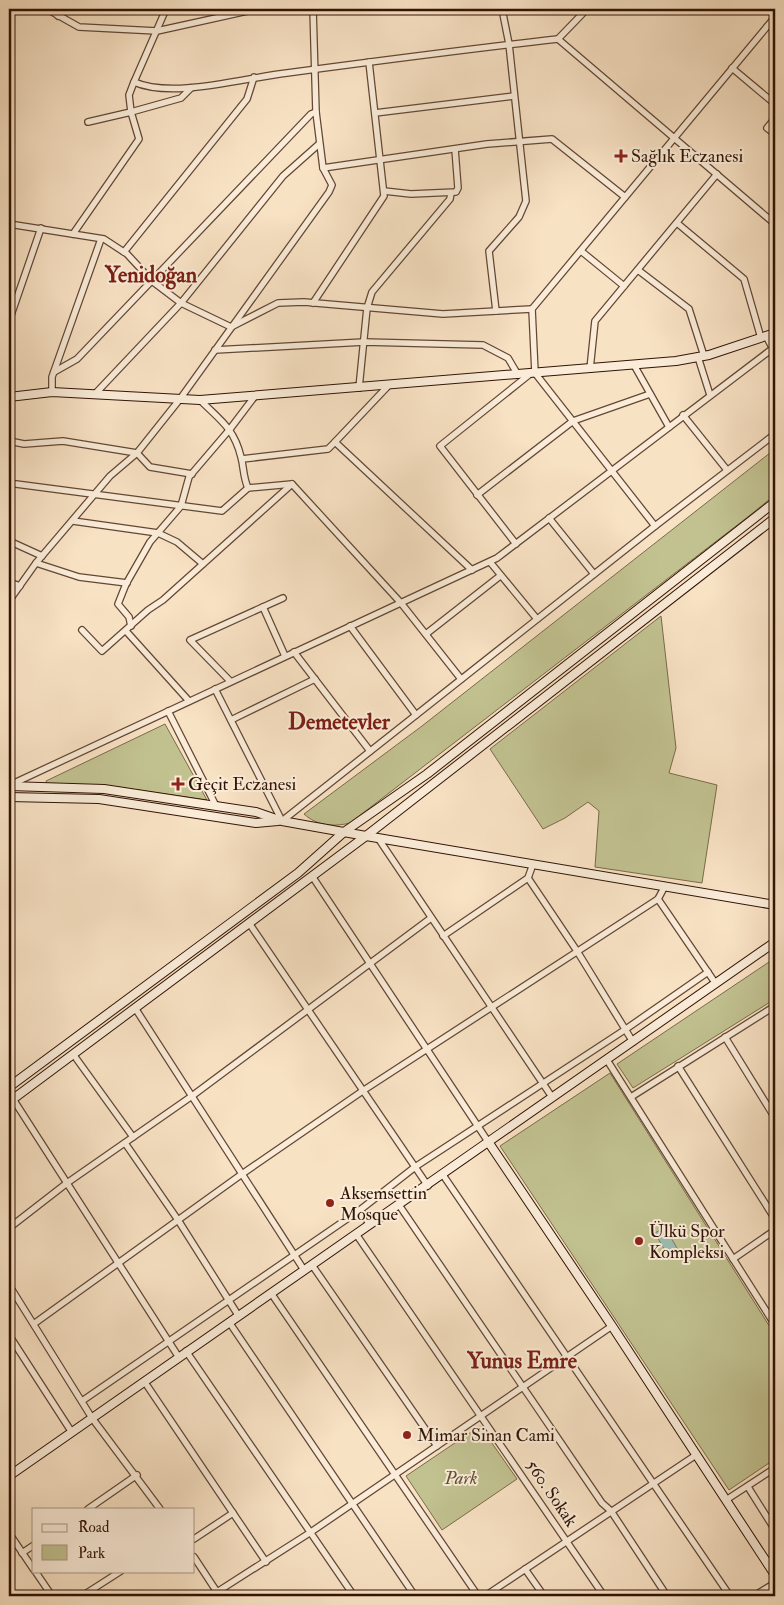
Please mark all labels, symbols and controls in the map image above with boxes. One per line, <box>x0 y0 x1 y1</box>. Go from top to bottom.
place label: Sağlık Eczanesi <box>631 145 743 168</box>
marker: Sağlık Eczanesi <box>615 150 627 162</box>
district label: Yenidoğan <box>104 261 198 290</box>
district label: Demetevler <box>288 708 391 736</box>
place label: Geçit Eczanesi <box>188 773 297 796</box>
marker: Geçit Eczanesi <box>172 778 184 790</box>
place label: Aksemsettin Mosque <box>339 1182 427 1226</box>
marker: Aksemsettin Mosque <box>324 1197 336 1209</box>
place label: Ülkü Spor Kompleksi <box>649 1220 725 1264</box>
marker: Ülkü Spor Kompleksi <box>633 1235 645 1247</box>
district label: Yunus Emre <box>466 1347 578 1375</box>
place label: Mimar Sinan Cami <box>417 1424 555 1447</box>
marker: Mimar Sinan Cami <box>401 1429 413 1441</box>
street label: 560. Sokak <box>521 1455 583 1532</box>
park label: Park <box>443 1467 478 1490</box>
legend <box>32 1508 195 1572</box>
text: Road <box>78 1518 110 1537</box>
text: Park <box>78 1544 105 1563</box>

